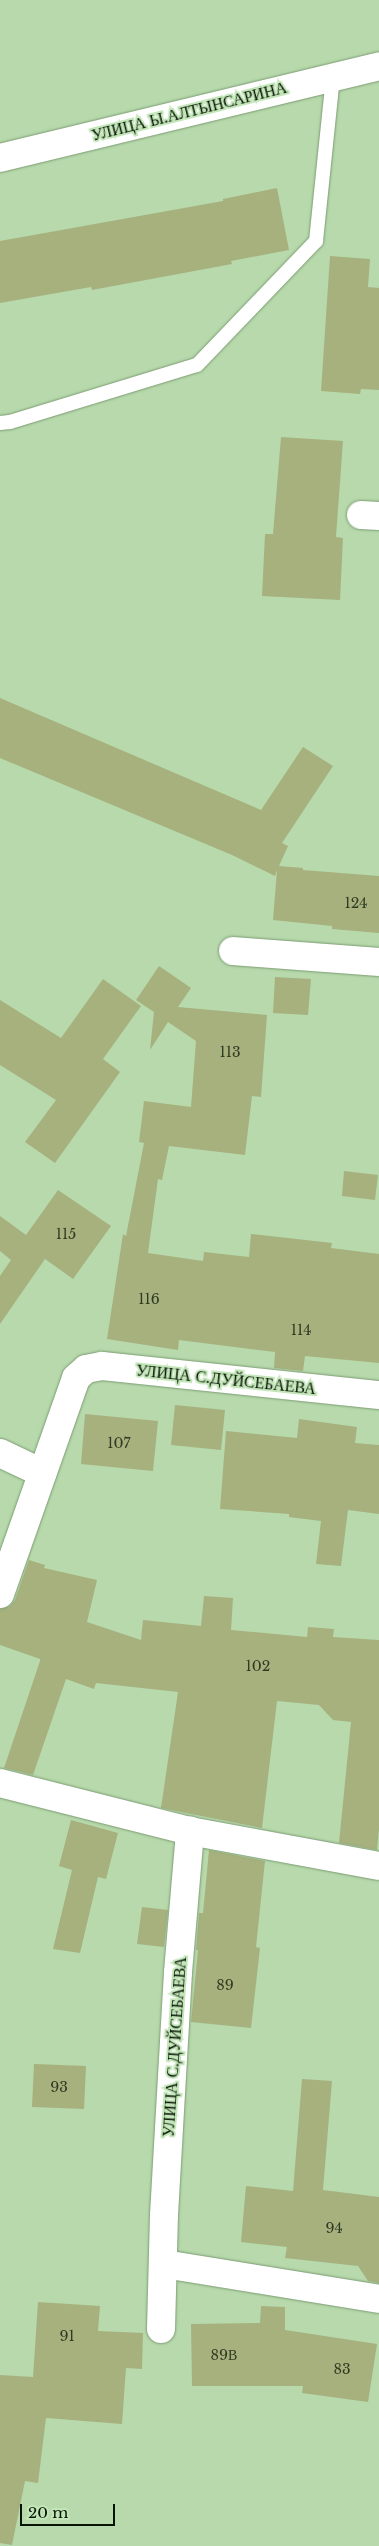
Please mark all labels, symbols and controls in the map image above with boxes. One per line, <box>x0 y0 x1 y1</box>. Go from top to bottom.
street label: УЛИЦА Ы.АЛТЫНСАРИНА <box>89 77 289 145</box>
house number: 124 <box>344 895 368 911</box>
house number: 113 <box>219 1044 241 1060</box>
house number: 115 <box>56 1226 76 1242</box>
house number: 116 <box>138 1291 160 1307</box>
house number: 114 <box>291 1322 311 1338</box>
street label: УЛИЦА С.ДУЙСЕБАЕВА <box>135 1360 317 1398</box>
house number: 107 <box>107 1435 131 1451</box>
house number: 102 <box>246 1658 270 1674</box>
street label: УЛИЦА С.ДУЙСЕБАЕВА <box>158 1956 190 2138</box>
house number: 89 <box>216 1977 234 1993</box>
house number: 93 <box>50 2079 68 2095</box>
house number: 94 <box>325 2220 343 2236</box>
house number: 91 <box>59 2328 75 2344</box>
house number: 89В <box>211 2347 237 2363</box>
house number: 83 <box>333 2361 351 2377</box>
scale bar <box>22 2494 118 2526</box>
text: 20 m <box>28 2503 68 2522</box>

